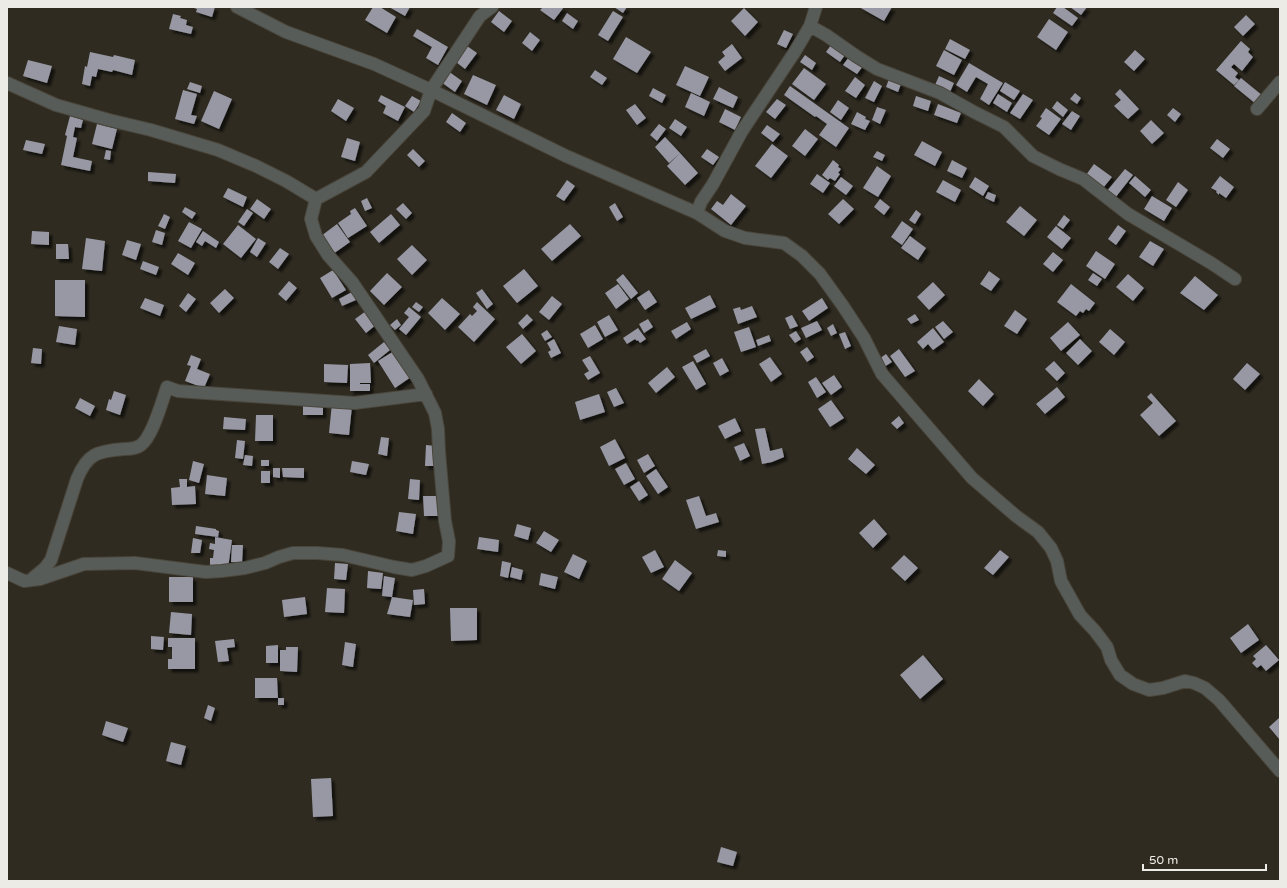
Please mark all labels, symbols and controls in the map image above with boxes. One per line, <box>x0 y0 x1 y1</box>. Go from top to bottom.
scale bar <box>1143 846 1266 872</box>
text: 50 m <box>1149 853 1178 867</box>

